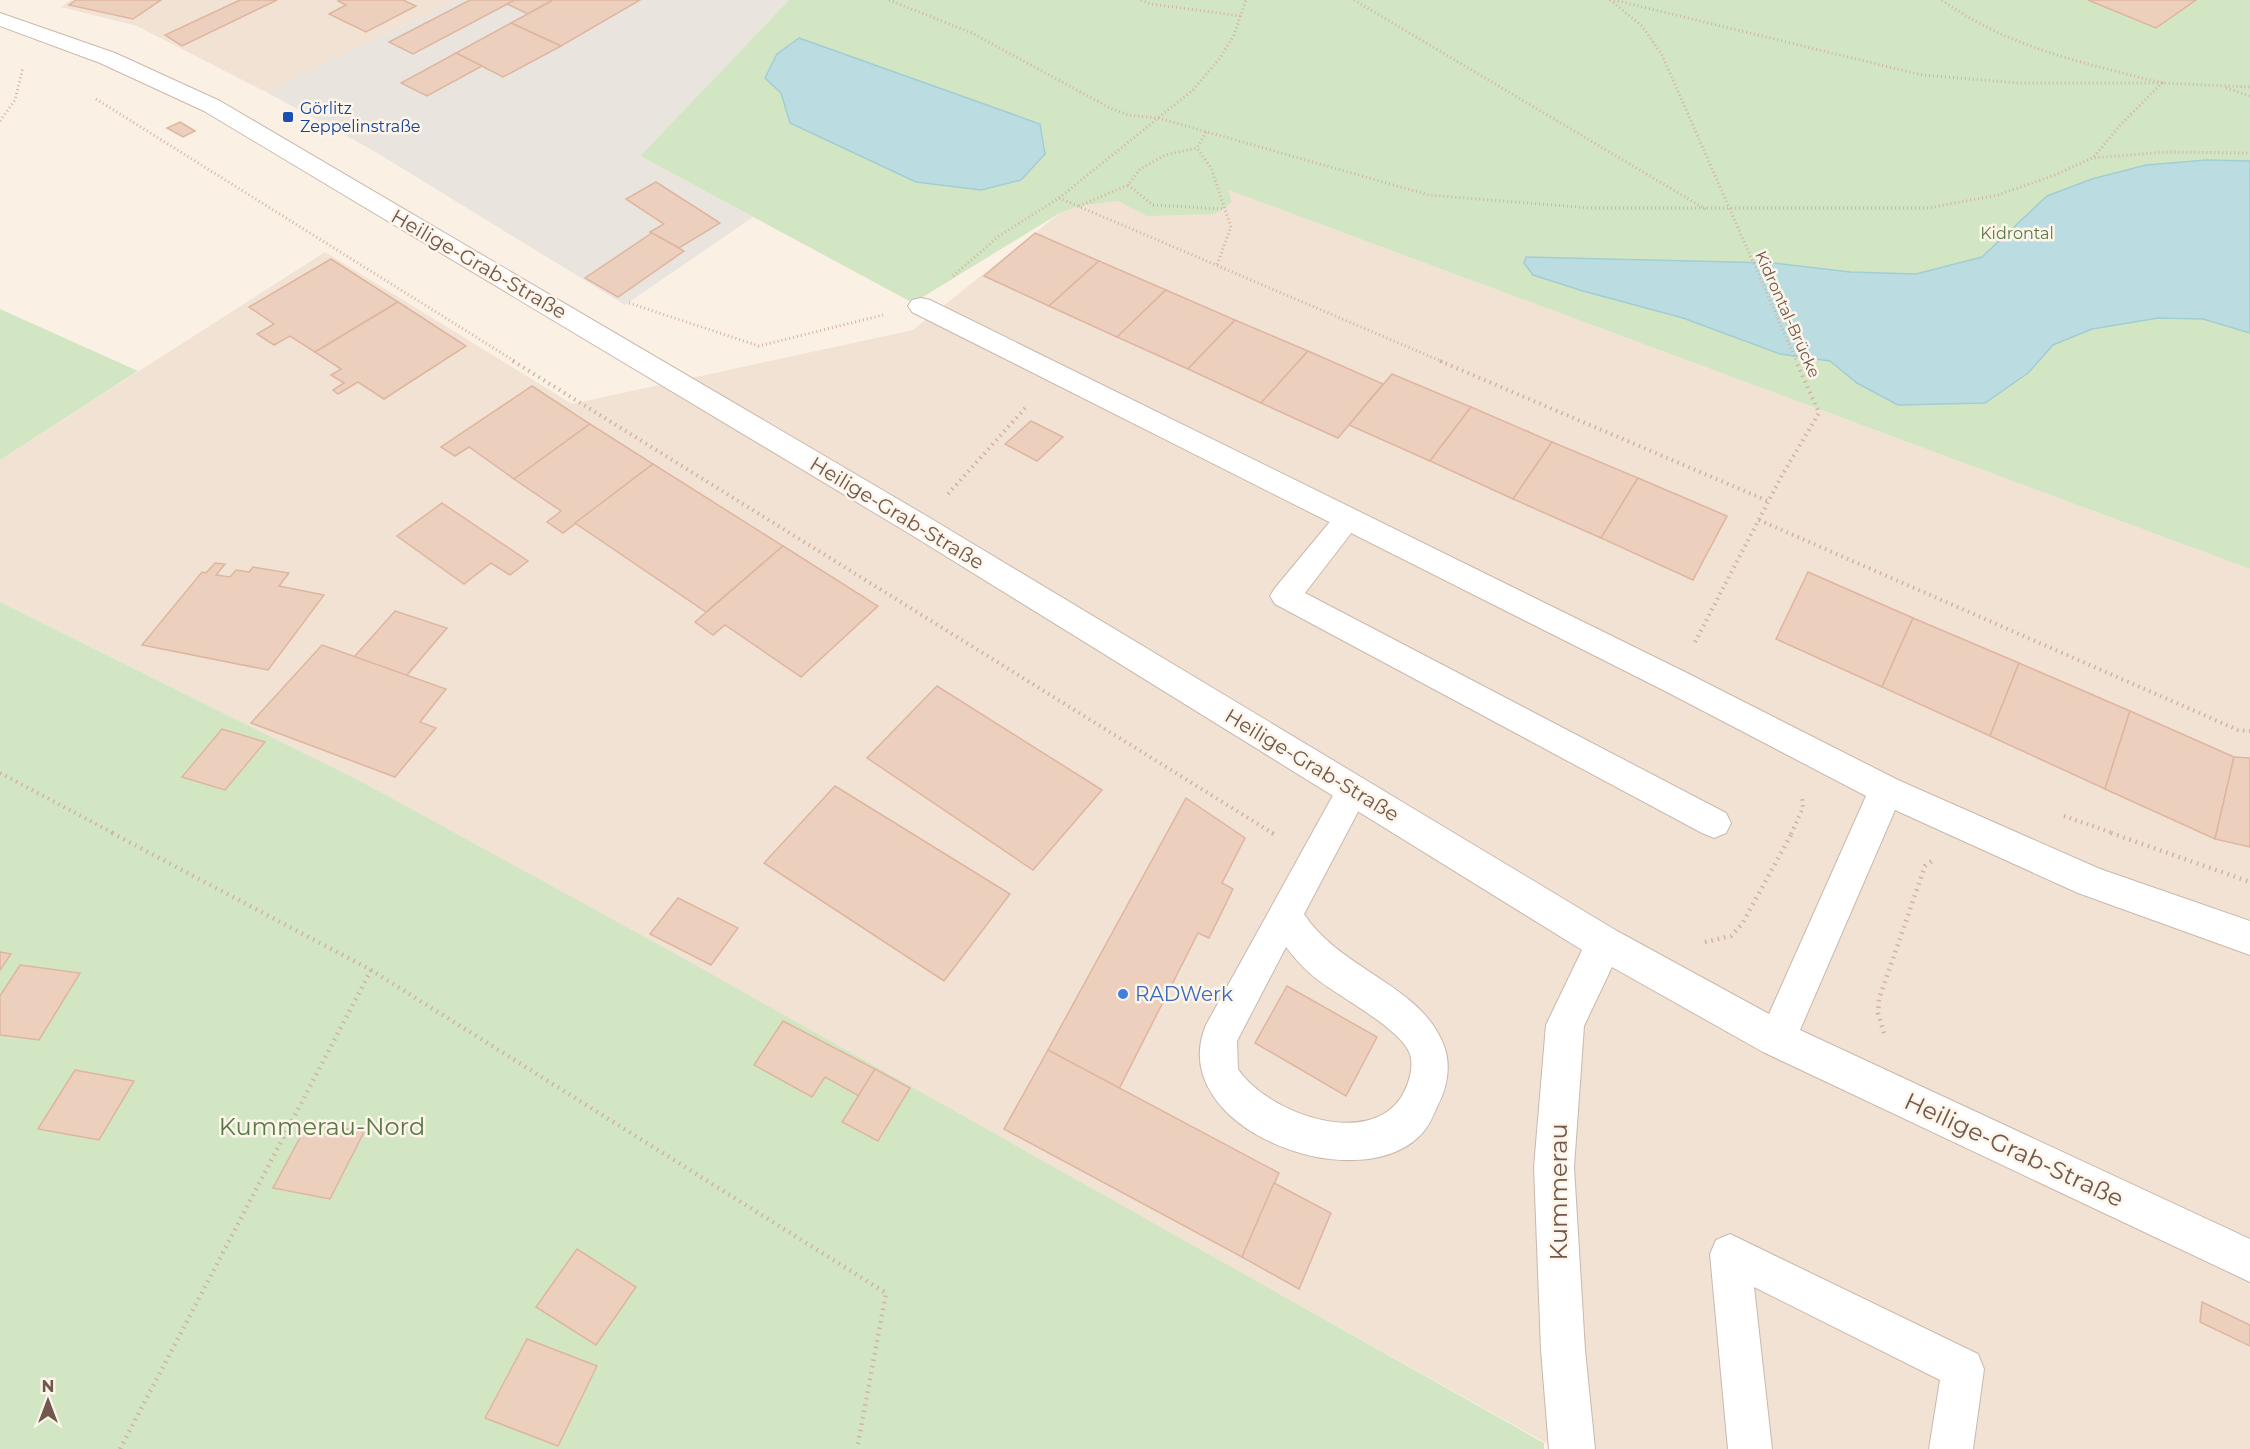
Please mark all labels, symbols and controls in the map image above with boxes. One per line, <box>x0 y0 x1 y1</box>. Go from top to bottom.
place label: Görlitz Zeppelinstraße <box>300 99 421 136</box>
marker: Görlitz Zeppelinstraße <box>281 110 295 124</box>
street label: Heilige-Grab-Straße <box>387 204 571 324</box>
park label: Kidrontal <box>1980 224 2054 243</box>
street label: Kidrontal-Brücke <box>1751 248 1824 380</box>
street label: Heilige-Grab-Straße <box>806 452 988 574</box>
street label: Heilige-Grab-Straße <box>1221 704 1403 826</box>
place label: RADWerk <box>1135 982 1233 1006</box>
marker: RADWerk <box>1116 987 1130 1001</box>
street label: Heilige-Grab-Straße <box>1900 1086 2128 1213</box>
park label: Kummerau-Nord <box>219 1112 425 1141</box>
street label: Kummerau <box>1544 1123 1573 1261</box>
north arrow <box>18 1371 78 1431</box>
text: N <box>42 1377 54 1396</box>

